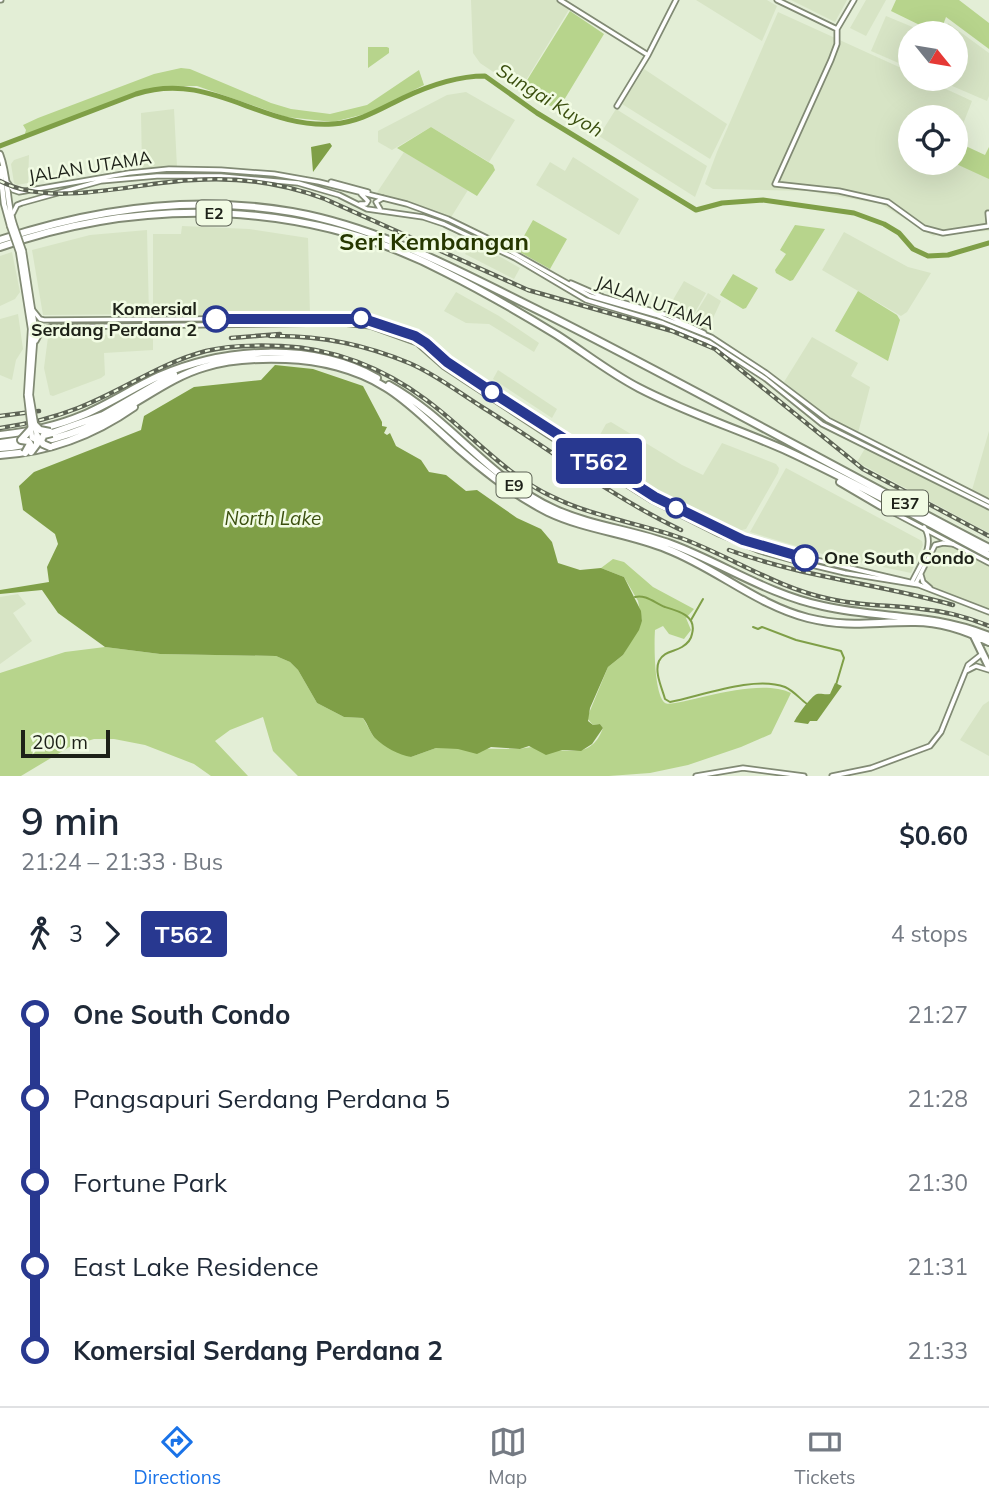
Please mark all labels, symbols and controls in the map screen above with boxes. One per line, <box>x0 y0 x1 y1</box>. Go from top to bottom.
north arrow <box>898 21 968 91</box>
map controls <box>898 21 968 175</box>
water label: Sungai Kuyoh <box>492 58 608 142</box>
button: locate <box>898 105 968 175</box>
street label: JALAN UTAMA <box>27 145 153 188</box>
road number: E2 <box>196 200 232 226</box>
district label: Seri Kembangan <box>339 226 529 256</box>
street label: JALAN UTAMA <box>593 270 718 335</box>
place label: Komersial Serdang Perdana 2 <box>31 297 197 341</box>
marker: Komersial Serdang Perdana 2 <box>203 306 229 332</box>
unlabelled marker <box>351 308 371 328</box>
unlabelled marker <box>482 382 502 402</box>
line badge: T562 <box>550 438 648 484</box>
text: T562 <box>570 446 628 476</box>
road number: E9 <box>496 472 532 498</box>
road number: E37 <box>882 490 928 516</box>
unlabelled marker <box>666 498 686 518</box>
water label: North Lake <box>225 506 321 530</box>
marker: One South Condo <box>792 545 818 571</box>
place label: One South Condo <box>824 546 974 569</box>
scale bar <box>21 727 110 759</box>
text: 200 m <box>32 730 88 754</box>
text: 9 min <box>21 797 120 845</box>
text: $0.60 <box>899 819 968 852</box>
text: 21:24 – 21:33 · Bus <box>21 847 223 876</box>
icon: walk <box>21 915 59 953</box>
icon: forward <box>93 915 131 953</box>
text: 3 <box>69 919 83 948</box>
text: T562 <box>155 919 213 949</box>
text: 4 stops <box>891 919 968 948</box>
text: One South Condo <box>73 998 290 1031</box>
text: 21:27 <box>908 1000 968 1029</box>
text: Pangsapuri Serdang Perdana 5 <box>73 1082 450 1115</box>
text: 21:28 <box>908 1084 968 1113</box>
text: Fortune Park <box>73 1166 227 1199</box>
text: 21:30 <box>908 1168 968 1197</box>
text: East Lake Residence <box>73 1250 319 1283</box>
text: 21:31 <box>908 1252 968 1281</box>
text: Komersial Serdang Perdana 2 <box>73 1334 443 1367</box>
text: 21:33 <box>908 1336 968 1365</box>
tab: Directions <box>133 1423 221 1489</box>
tab: Map <box>488 1423 527 1489</box>
tab: Tickets <box>794 1423 856 1489</box>

